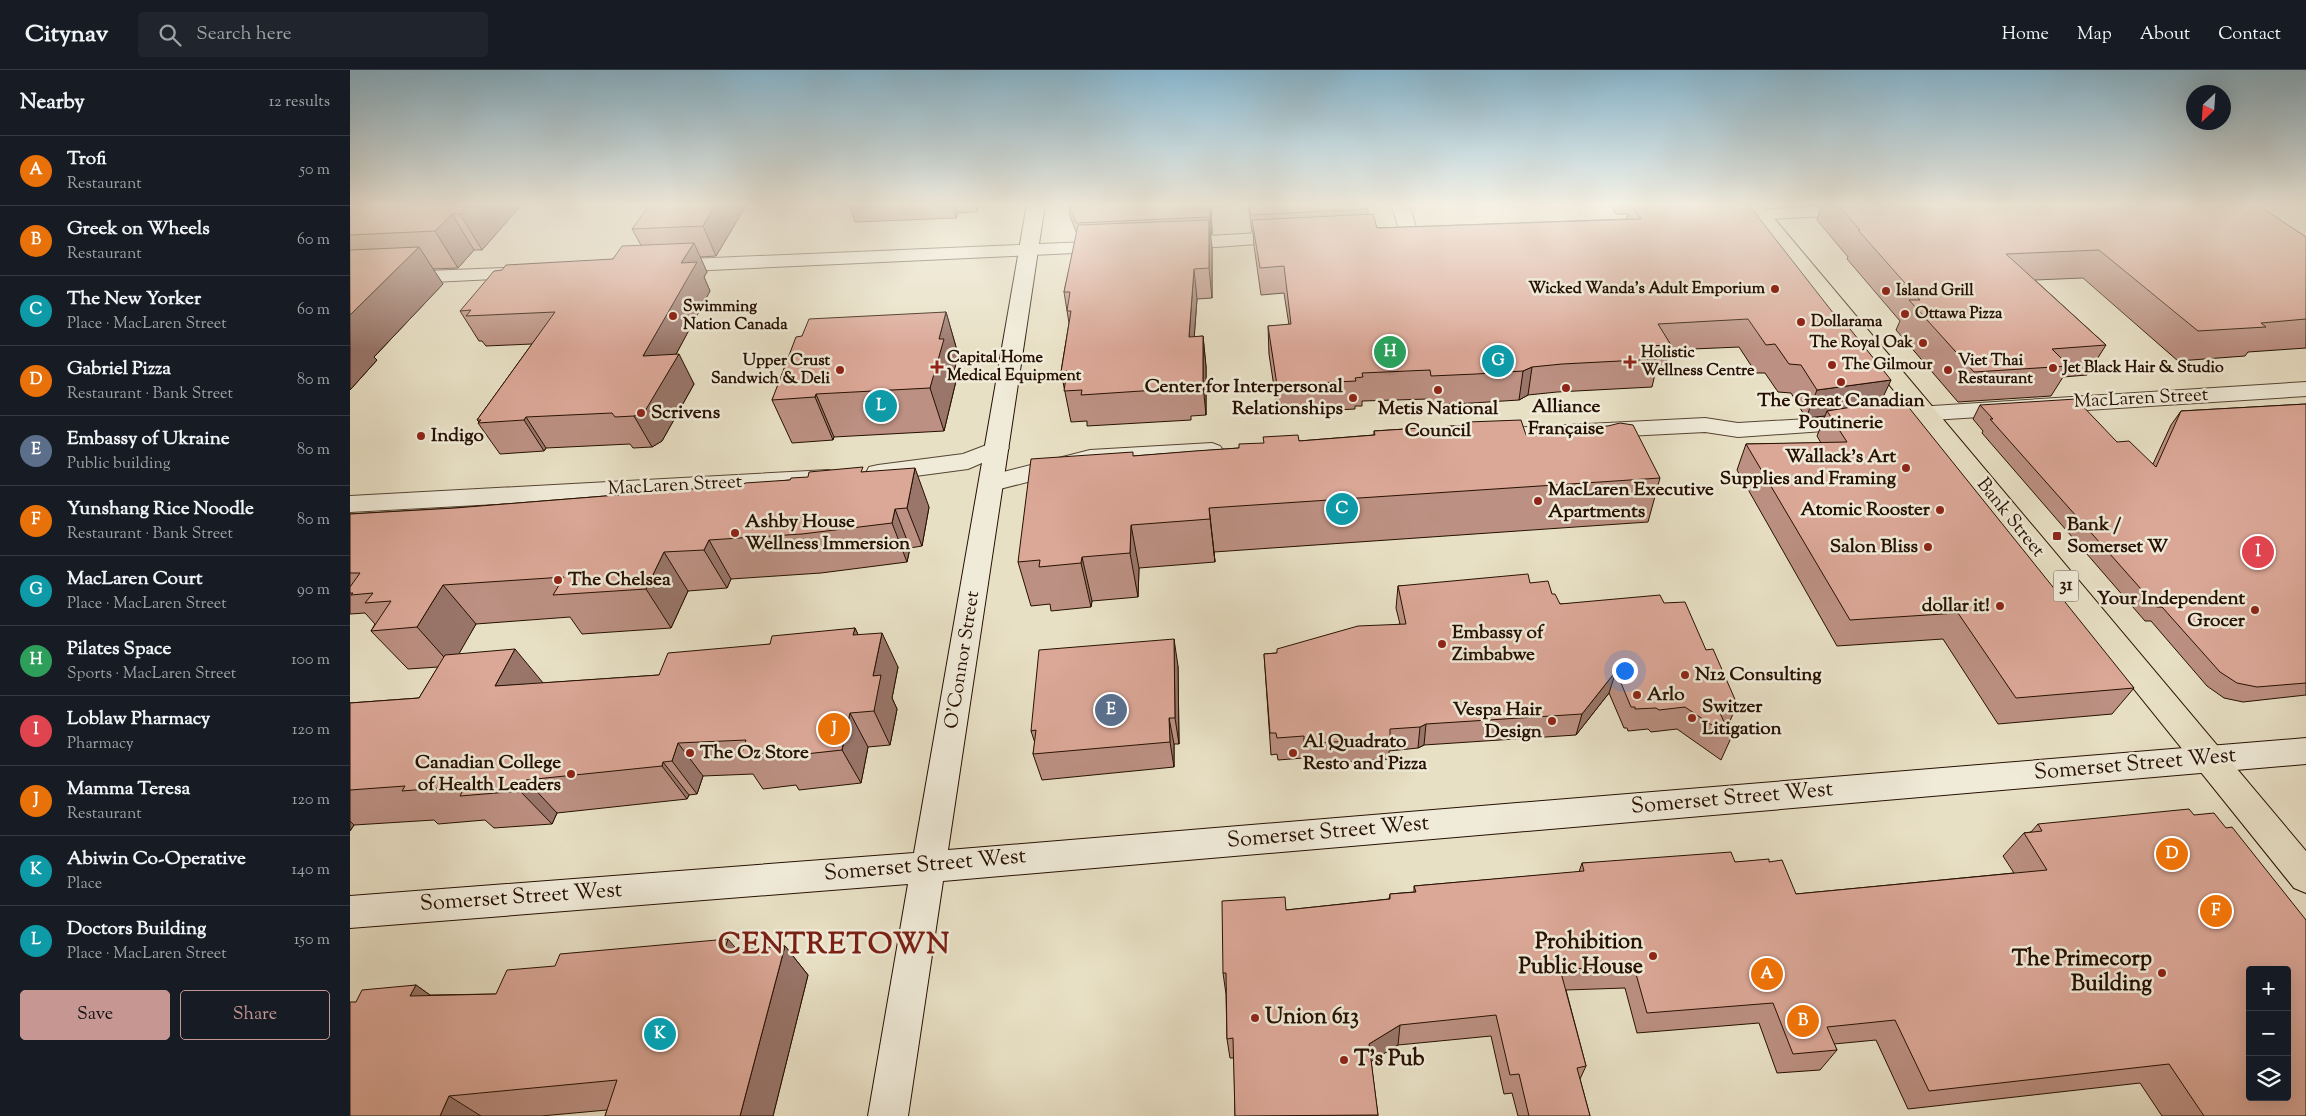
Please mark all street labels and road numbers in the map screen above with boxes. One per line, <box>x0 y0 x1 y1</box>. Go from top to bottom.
street label: MacLaren Street <box>2073 382 2210 416</box>
street label: MacLaren Street <box>607 469 744 503</box>
street label: Bank Street <box>1969 472 2051 564</box>
road number: 31 <box>2054 571 2078 602</box>
street label: O'Connor Street <box>939 589 987 731</box>
street label: Somerset Street West <box>2033 740 2238 790</box>
street label: Somerset Street West <box>1630 774 1835 824</box>
street label: Somerset Street West <box>1226 808 1431 858</box>
street label: Somerset Street West <box>823 841 1028 891</box>
street label: Somerset Street West <box>419 875 624 921</box>

